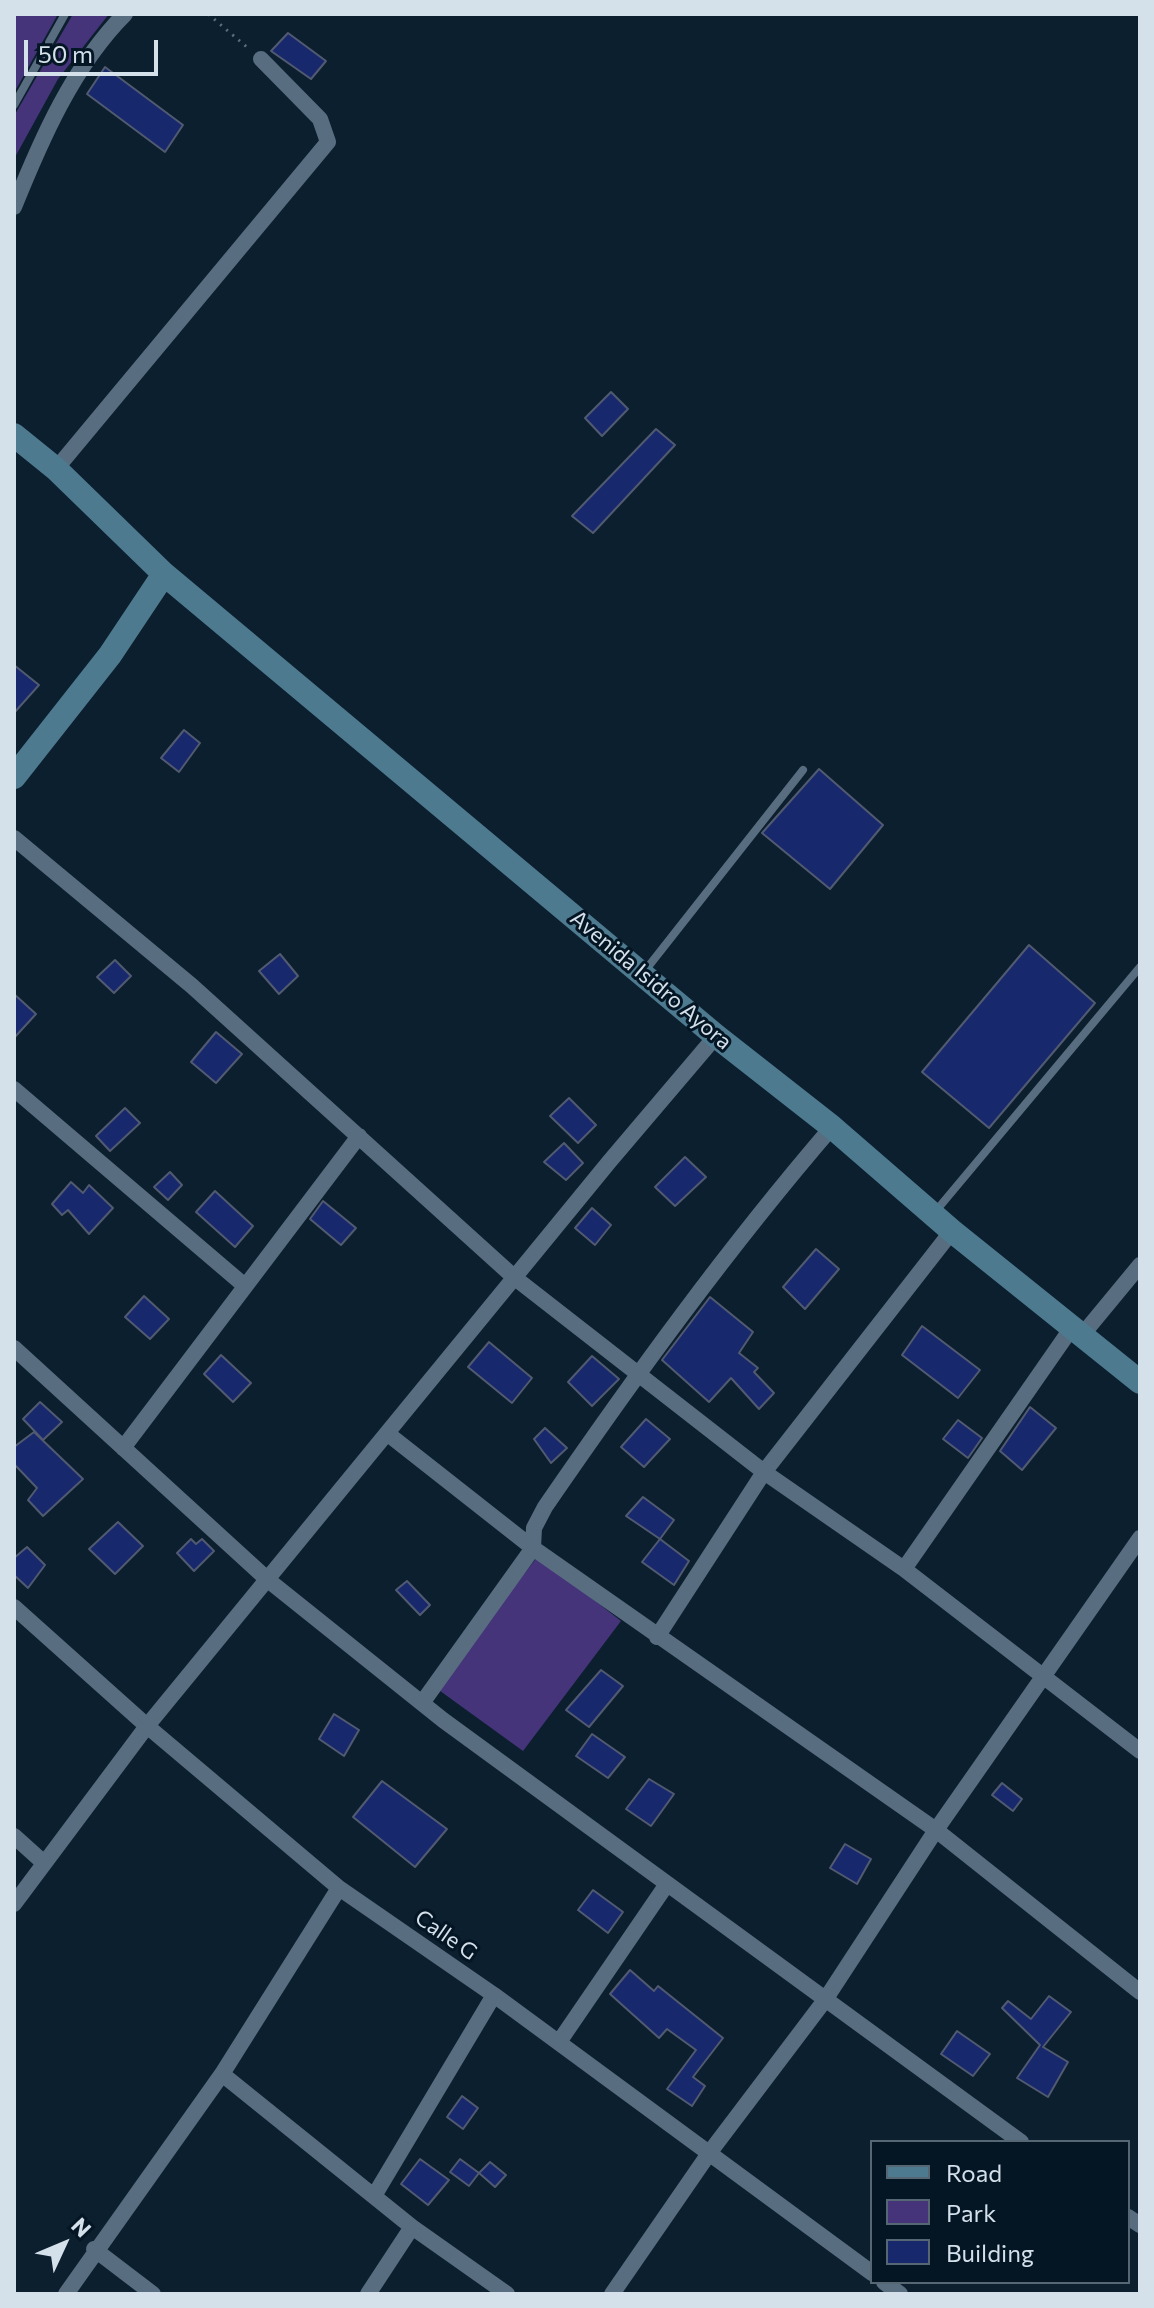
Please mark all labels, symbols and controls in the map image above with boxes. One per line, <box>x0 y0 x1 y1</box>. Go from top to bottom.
scale bar <box>28 24 162 74</box>
text: 50 m <box>38 39 93 68</box>
street label: Avenida Isidro Ayora <box>565 905 737 1055</box>
street label: Calle G <box>410 1904 482 1966</box>
legend <box>870 2140 1130 2284</box>
text: Road <box>946 2158 1002 2187</box>
text: Park <box>946 2198 996 2227</box>
north arrow <box>24 2204 104 2284</box>
text: N <box>66 2212 97 2242</box>
text: Building <box>946 2238 1034 2267</box>

